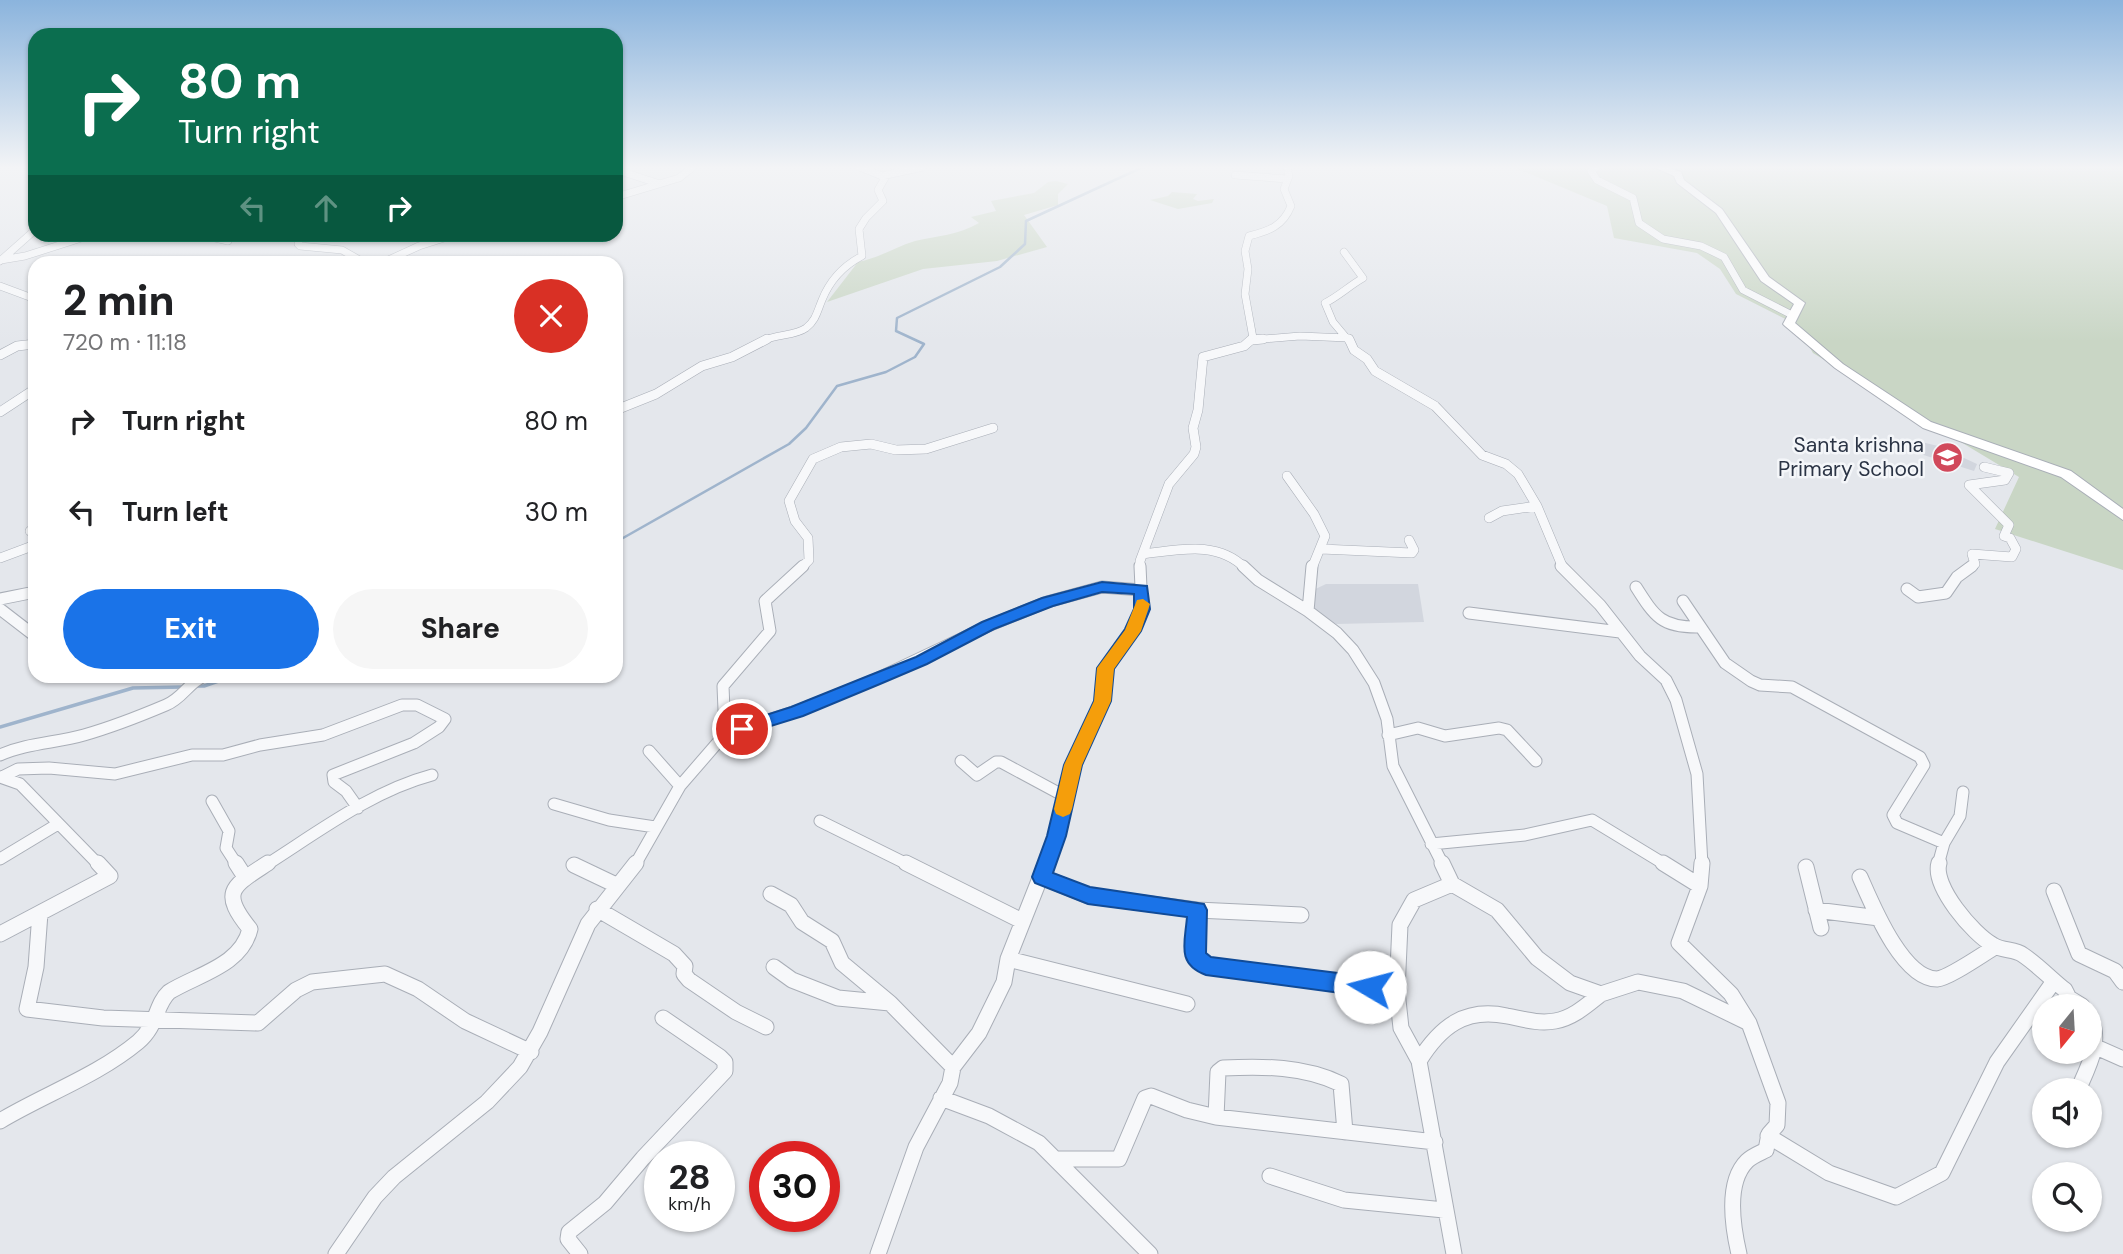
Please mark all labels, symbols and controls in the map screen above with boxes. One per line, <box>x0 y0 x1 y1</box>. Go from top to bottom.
text: 80 m <box>178 49 301 113</box>
icon: right <box>63 56 154 147</box>
text: Turn right <box>178 111 320 153</box>
icon: left <box>234 189 272 227</box>
icon: ahead <box>307 189 345 227</box>
icon: right <box>380 189 418 227</box>
text: 2 min <box>63 273 174 328</box>
button: close <box>514 279 588 353</box>
text: 720 m · 11:18 <box>63 327 187 357</box>
icon: right <box>63 402 101 440</box>
text: Turn right <box>122 404 246 438</box>
text: 80 m <box>524 404 588 438</box>
place label: Santa krishna Primary School <box>1778 431 1924 483</box>
school or university icon: Santa krishna Primary School <box>1930 440 1964 474</box>
icon: left <box>63 493 101 531</box>
text: Turn left <box>122 495 229 529</box>
text: 30 m <box>525 495 588 529</box>
button: Exit <box>63 589 319 669</box>
button: Share <box>333 589 588 669</box>
pin <box>712 699 772 759</box>
icon: arrive <box>723 710 761 748</box>
position arrow <box>1333 950 1407 1024</box>
north arrow <box>2032 994 2102 1064</box>
map controls <box>2032 994 2102 1232</box>
button: sound <box>2032 1078 2102 1148</box>
speed limit sign: 30 <box>749 1141 840 1232</box>
text: 28 <box>668 1154 711 1200</box>
button: search <box>2032 1162 2102 1232</box>
text: km/h <box>668 1192 711 1216</box>

